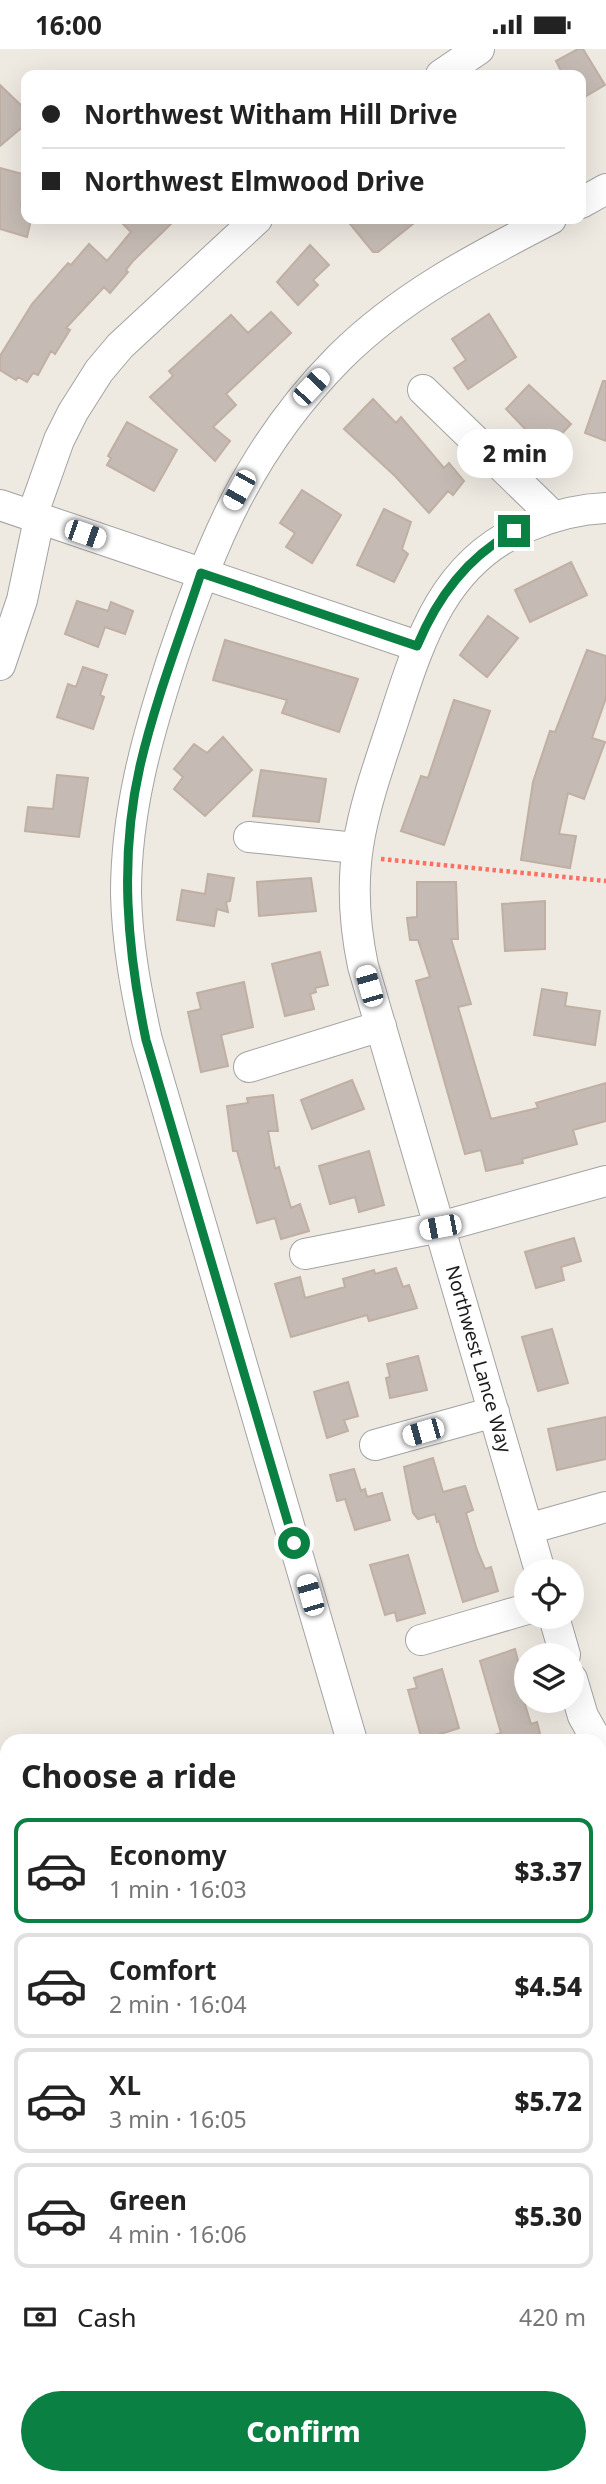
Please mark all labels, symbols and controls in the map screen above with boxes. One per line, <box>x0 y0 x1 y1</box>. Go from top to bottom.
text: 16:00 <box>35 7 102 43</box>
text: Northwest Witham Hill Drive <box>84 96 458 132</box>
text: Northwest Elmwood Drive <box>84 163 424 199</box>
car <box>289 364 334 410</box>
callout: 2 min <box>456 429 572 479</box>
text: 2 min <box>483 437 547 469</box>
car <box>220 467 259 513</box>
route end <box>498 515 530 547</box>
car <box>62 517 109 551</box>
car <box>354 963 385 1009</box>
car <box>418 1213 463 1241</box>
street label: Northwest Lance Way <box>440 1262 518 1456</box>
car <box>400 1416 447 1448</box>
route start <box>278 1527 310 1559</box>
map controls <box>514 1559 584 1713</box>
button: locate <box>514 1559 584 1629</box>
car <box>295 1572 326 1618</box>
button: layers <box>514 1643 584 1713</box>
text: Choose a ride <box>21 1754 237 1797</box>
text: Economy <box>109 1837 227 1873</box>
icon: car <box>25 1839 88 1902</box>
text: $3.37 <box>515 1853 582 1889</box>
text: 1 min · 16:03 <box>109 1873 247 1905</box>
text: Comfort <box>109 1952 217 1988</box>
icon: car <box>25 1954 88 2017</box>
text: $4.54 <box>515 1968 582 2004</box>
text: 2 min · 16:04 <box>109 1988 247 2020</box>
text: XL <box>109 2067 141 2103</box>
icon: car <box>25 2069 88 2132</box>
text: $5.72 <box>515 2083 582 2119</box>
text: 3 min · 16:05 <box>109 2103 247 2135</box>
text: Green <box>109 2182 187 2218</box>
icon: car <box>25 2184 88 2247</box>
text: $5.30 <box>515 2198 582 2234</box>
text: 4 min · 16:06 <box>109 2218 247 2250</box>
icon: cash <box>21 2298 59 2336</box>
text: Cash <box>77 2299 137 2335</box>
text: 420 m <box>519 2301 586 2333</box>
button: Confirm <box>21 2391 586 2471</box>

